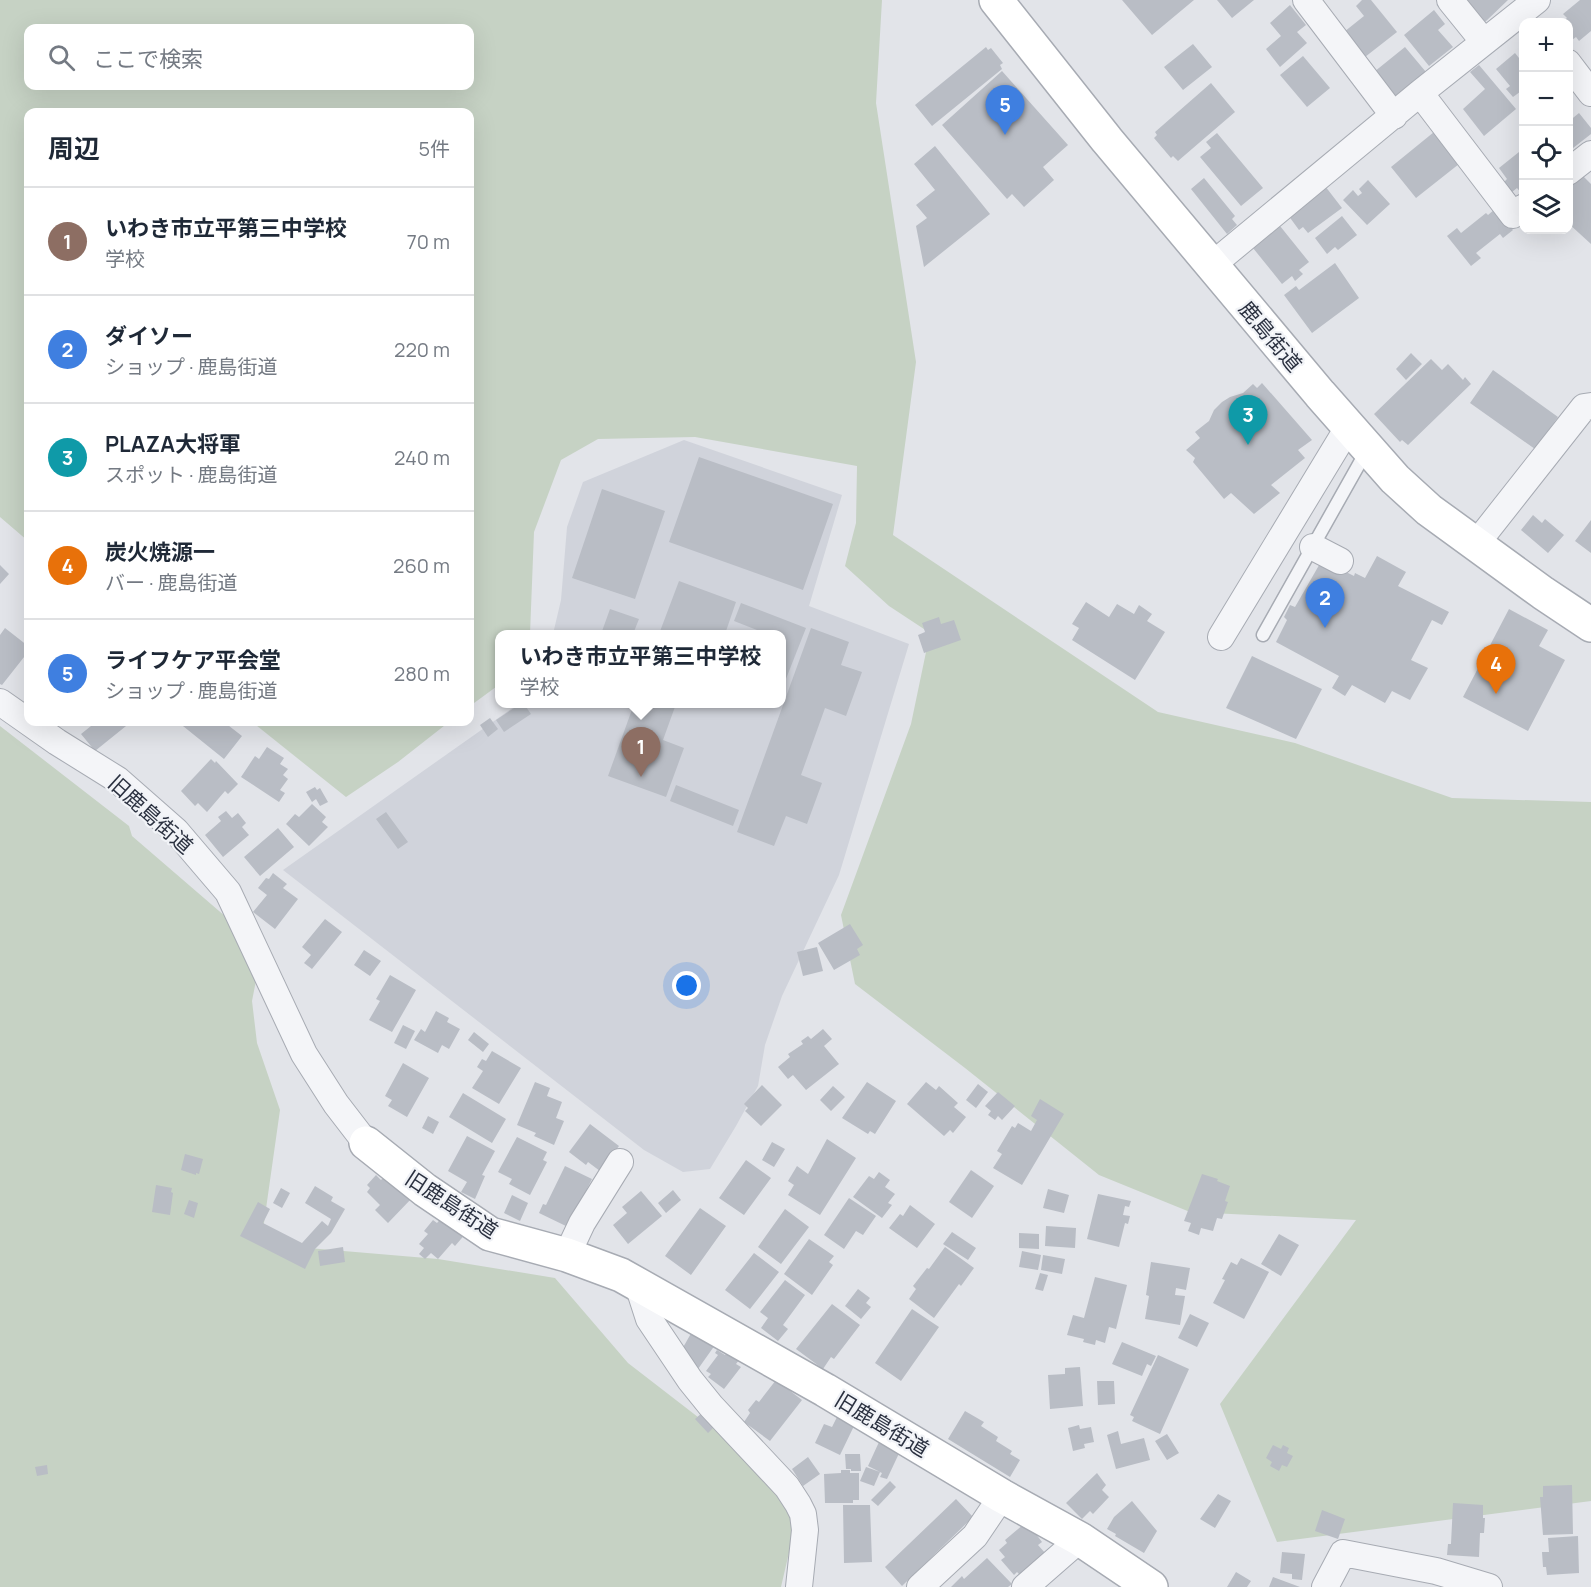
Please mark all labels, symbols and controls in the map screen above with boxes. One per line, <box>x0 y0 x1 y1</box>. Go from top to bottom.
map controls <box>1519 18 1573 234</box>
button: + <box>1519 18 1573 72</box>
search box <box>24 24 474 90</box>
icon: search <box>45 41 78 74</box>
text: ここで検索 <box>93 44 203 74</box>
button: − <box>1519 72 1573 126</box>
pin: 5 <box>986 86 1024 135</box>
button: locate <box>1519 126 1573 180</box>
text: 周辺 <box>48 130 100 166</box>
text: 5件 <box>418 135 450 162</box>
button: layers <box>1519 180 1573 234</box>
text: いわき市立平第三中学校 <box>105 213 347 243</box>
text: 1 <box>63 228 72 255</box>
text: 70 m <box>407 228 450 255</box>
text: 学校 <box>105 245 145 272</box>
street label: 鹿島街道 <box>1233 295 1309 377</box>
text: ダイソー <box>105 321 193 351</box>
text: 2 <box>62 336 73 363</box>
text: 220 m <box>394 336 450 363</box>
text: ショップ · 鹿島街道 <box>105 353 278 380</box>
pin: 3 <box>1228 396 1268 445</box>
text: PLAZA大将軍 <box>105 429 241 459</box>
text: 3 <box>62 444 73 471</box>
text: 240 m <box>394 444 450 471</box>
text: スポット · 鹿島街道 <box>105 461 278 488</box>
text: 炭火焼源一 <box>105 537 215 567</box>
text: 4 <box>61 552 74 579</box>
text: 260 m <box>393 552 450 579</box>
text: バー · 鹿島街道 <box>105 569 238 596</box>
pin: 2 <box>1306 578 1344 628</box>
popup <box>495 630 786 708</box>
text: いわき市立平第三中学校 <box>519 641 762 671</box>
pin: 4 <box>1476 644 1516 694</box>
text: ライフケア平会堂 <box>105 645 281 675</box>
text: 5 <box>62 660 73 687</box>
text: 280 m <box>394 660 450 687</box>
text: 学校 <box>519 673 559 700</box>
text: ショップ · 鹿島街道 <box>105 677 278 704</box>
pin: 1 <box>622 728 660 777</box>
street label: 旧鹿島街道 <box>103 768 199 860</box>
your location <box>672 971 701 1000</box>
street label: 旧鹿島街道 <box>400 1164 504 1244</box>
street label: 旧鹿島街道 <box>830 1385 934 1463</box>

